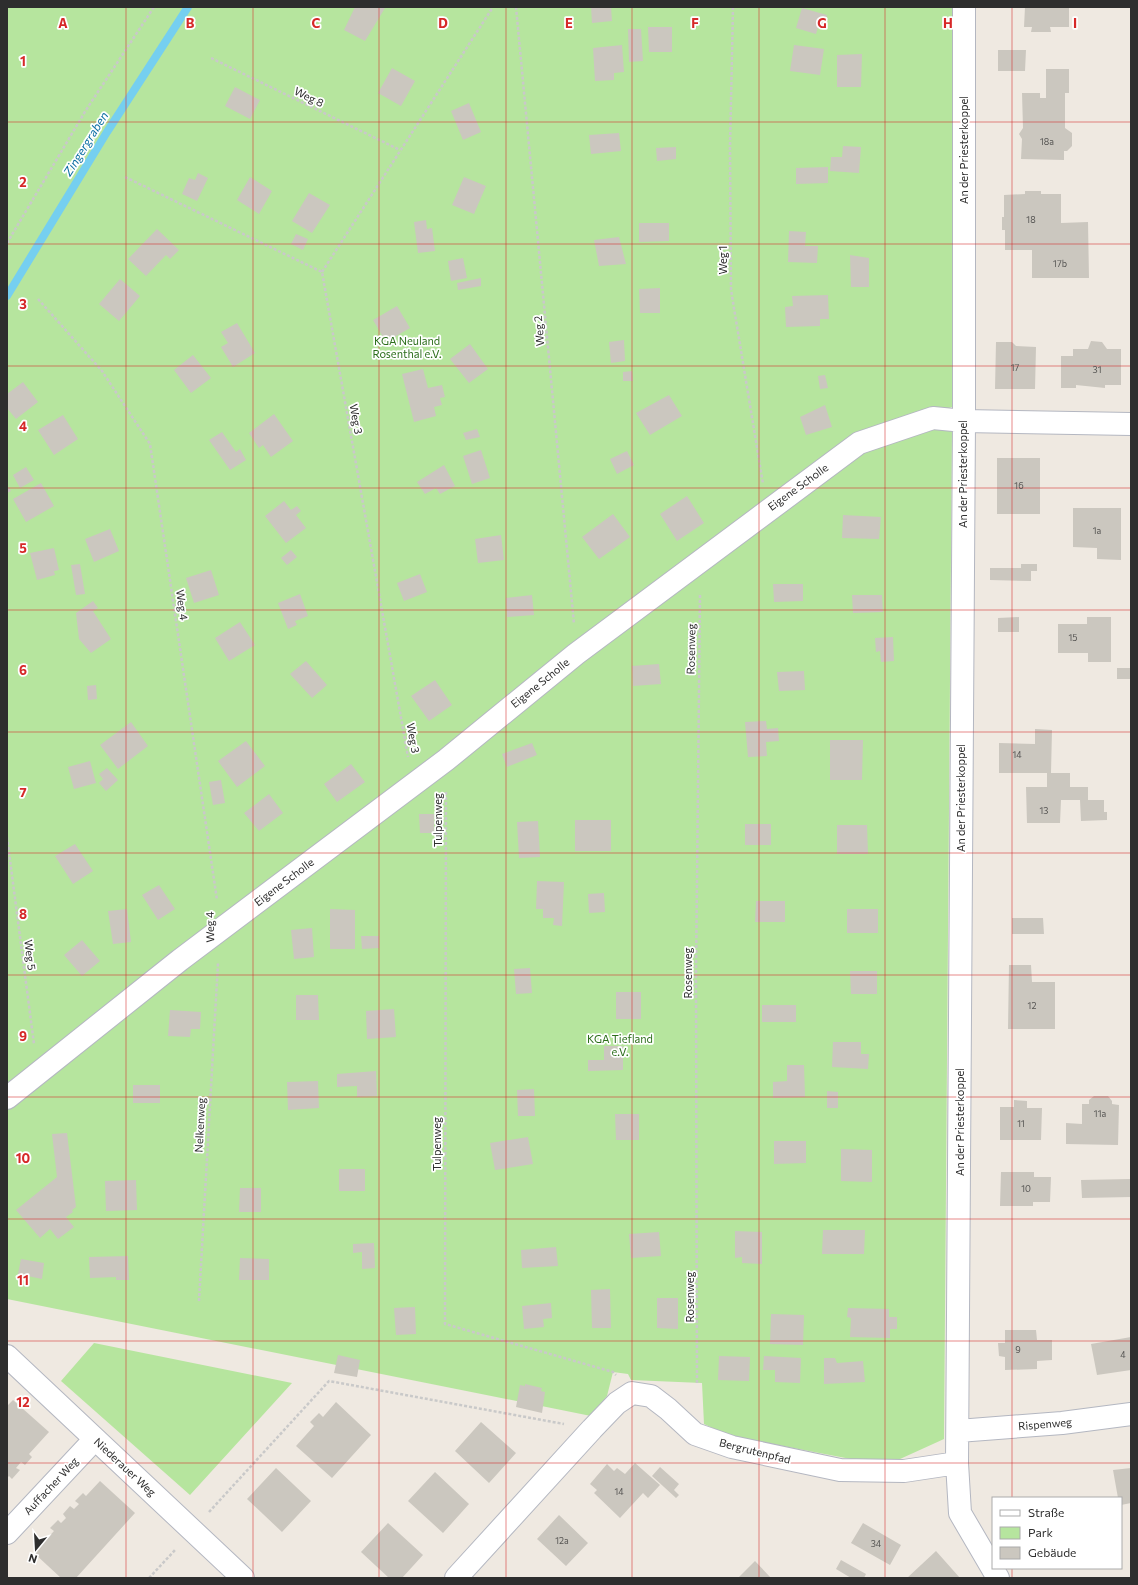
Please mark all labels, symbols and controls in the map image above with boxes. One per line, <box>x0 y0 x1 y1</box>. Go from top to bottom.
text: A <box>58 15 68 31</box>
text: B <box>186 15 195 31</box>
text: C <box>312 15 321 31</box>
text: D <box>438 15 448 31</box>
text: E <box>565 15 573 31</box>
text: F <box>691 15 699 31</box>
text: G <box>817 15 827 31</box>
text: H <box>943 15 953 31</box>
text: I <box>1073 15 1077 31</box>
text: 1 <box>20 53 26 69</box>
street label: Weg 8 <box>292 84 326 109</box>
street label: An der Priesterkoppel <box>957 96 970 204</box>
water label: Zingergraben <box>59 109 111 179</box>
house number: 18a <box>1040 136 1054 147</box>
text: 2 <box>19 174 27 190</box>
house number: 18 <box>1026 214 1036 225</box>
street label: Weg 1 <box>716 245 729 275</box>
house number: 17b <box>1053 258 1067 269</box>
text: 3 <box>19 296 27 312</box>
street label: Weg 2 <box>531 315 546 347</box>
park label: KGA Neuland Rosenthal e.V. <box>372 334 442 360</box>
house number: 17 <box>1011 362 1020 373</box>
house number: 31 <box>1093 364 1101 375</box>
street label: Weg 3 <box>347 403 366 435</box>
text: 4 <box>19 418 27 434</box>
street label: An der Priesterkoppel <box>956 420 969 528</box>
street label: Eigene Scholle <box>765 460 831 513</box>
house number: 16 <box>1014 480 1024 491</box>
house number: 1a <box>1093 525 1102 536</box>
text: 5 <box>19 540 27 556</box>
street label: Weg 4 <box>174 589 191 622</box>
street label: Rosenweg <box>684 623 697 675</box>
house number: 15 <box>1068 632 1078 643</box>
street label: Eigene Scholle <box>508 655 572 710</box>
text: 6 <box>19 662 27 678</box>
street label: Weg 3 <box>404 722 423 754</box>
street label: An der Priesterkoppel <box>954 744 967 852</box>
house number: 14 <box>1012 749 1022 760</box>
text: 7 <box>19 784 27 800</box>
street label: Tulpenweg <box>431 793 444 847</box>
house number: 13 <box>1040 805 1048 816</box>
street label: Eigene Scholle <box>251 855 316 908</box>
text: 8 <box>19 906 27 922</box>
street label: Weg 4 <box>203 911 216 943</box>
street label: Weg 5 <box>22 939 39 971</box>
street label: Rosenweg <box>681 948 694 998</box>
house number: 12 <box>1028 1000 1036 1011</box>
text: 9 <box>19 1028 27 1044</box>
park label: KGA Tiefland e.V. <box>587 1032 653 1058</box>
street label: An der Priesterkoppel <box>953 1068 966 1176</box>
street label: Nelkenweg <box>192 1097 207 1153</box>
house number: 11a <box>1094 1108 1106 1119</box>
street label: Tulpenweg <box>430 1117 443 1171</box>
house number: 11 <box>1017 1118 1025 1129</box>
text: 10 <box>16 1150 31 1166</box>
house number: 10 <box>1021 1183 1031 1194</box>
text: 11 <box>17 1272 29 1288</box>
street label: Rosenweg <box>683 1272 696 1322</box>
house number: 9 <box>1015 1344 1021 1355</box>
house number: 4 <box>1120 1349 1126 1360</box>
text: 12 <box>16 1394 30 1410</box>
street label: Rispenweg <box>1017 1415 1072 1432</box>
street label: Niederauer Weg <box>92 1435 159 1499</box>
street label: Bergrutenpfad <box>718 1435 792 1466</box>
street label: Auffacher Weg <box>21 1454 81 1517</box>
house number: 14 <box>614 1486 624 1497</box>
legend <box>992 1497 1122 1569</box>
text: Straße <box>1028 1505 1064 1519</box>
text: Park <box>1028 1525 1054 1539</box>
north arrow <box>16 1529 56 1569</box>
house number: 12a <box>555 1535 569 1546</box>
house number: 34 <box>871 1538 882 1549</box>
text: Gebäude <box>1028 1545 1076 1559</box>
text: N <box>27 1552 39 1566</box>

